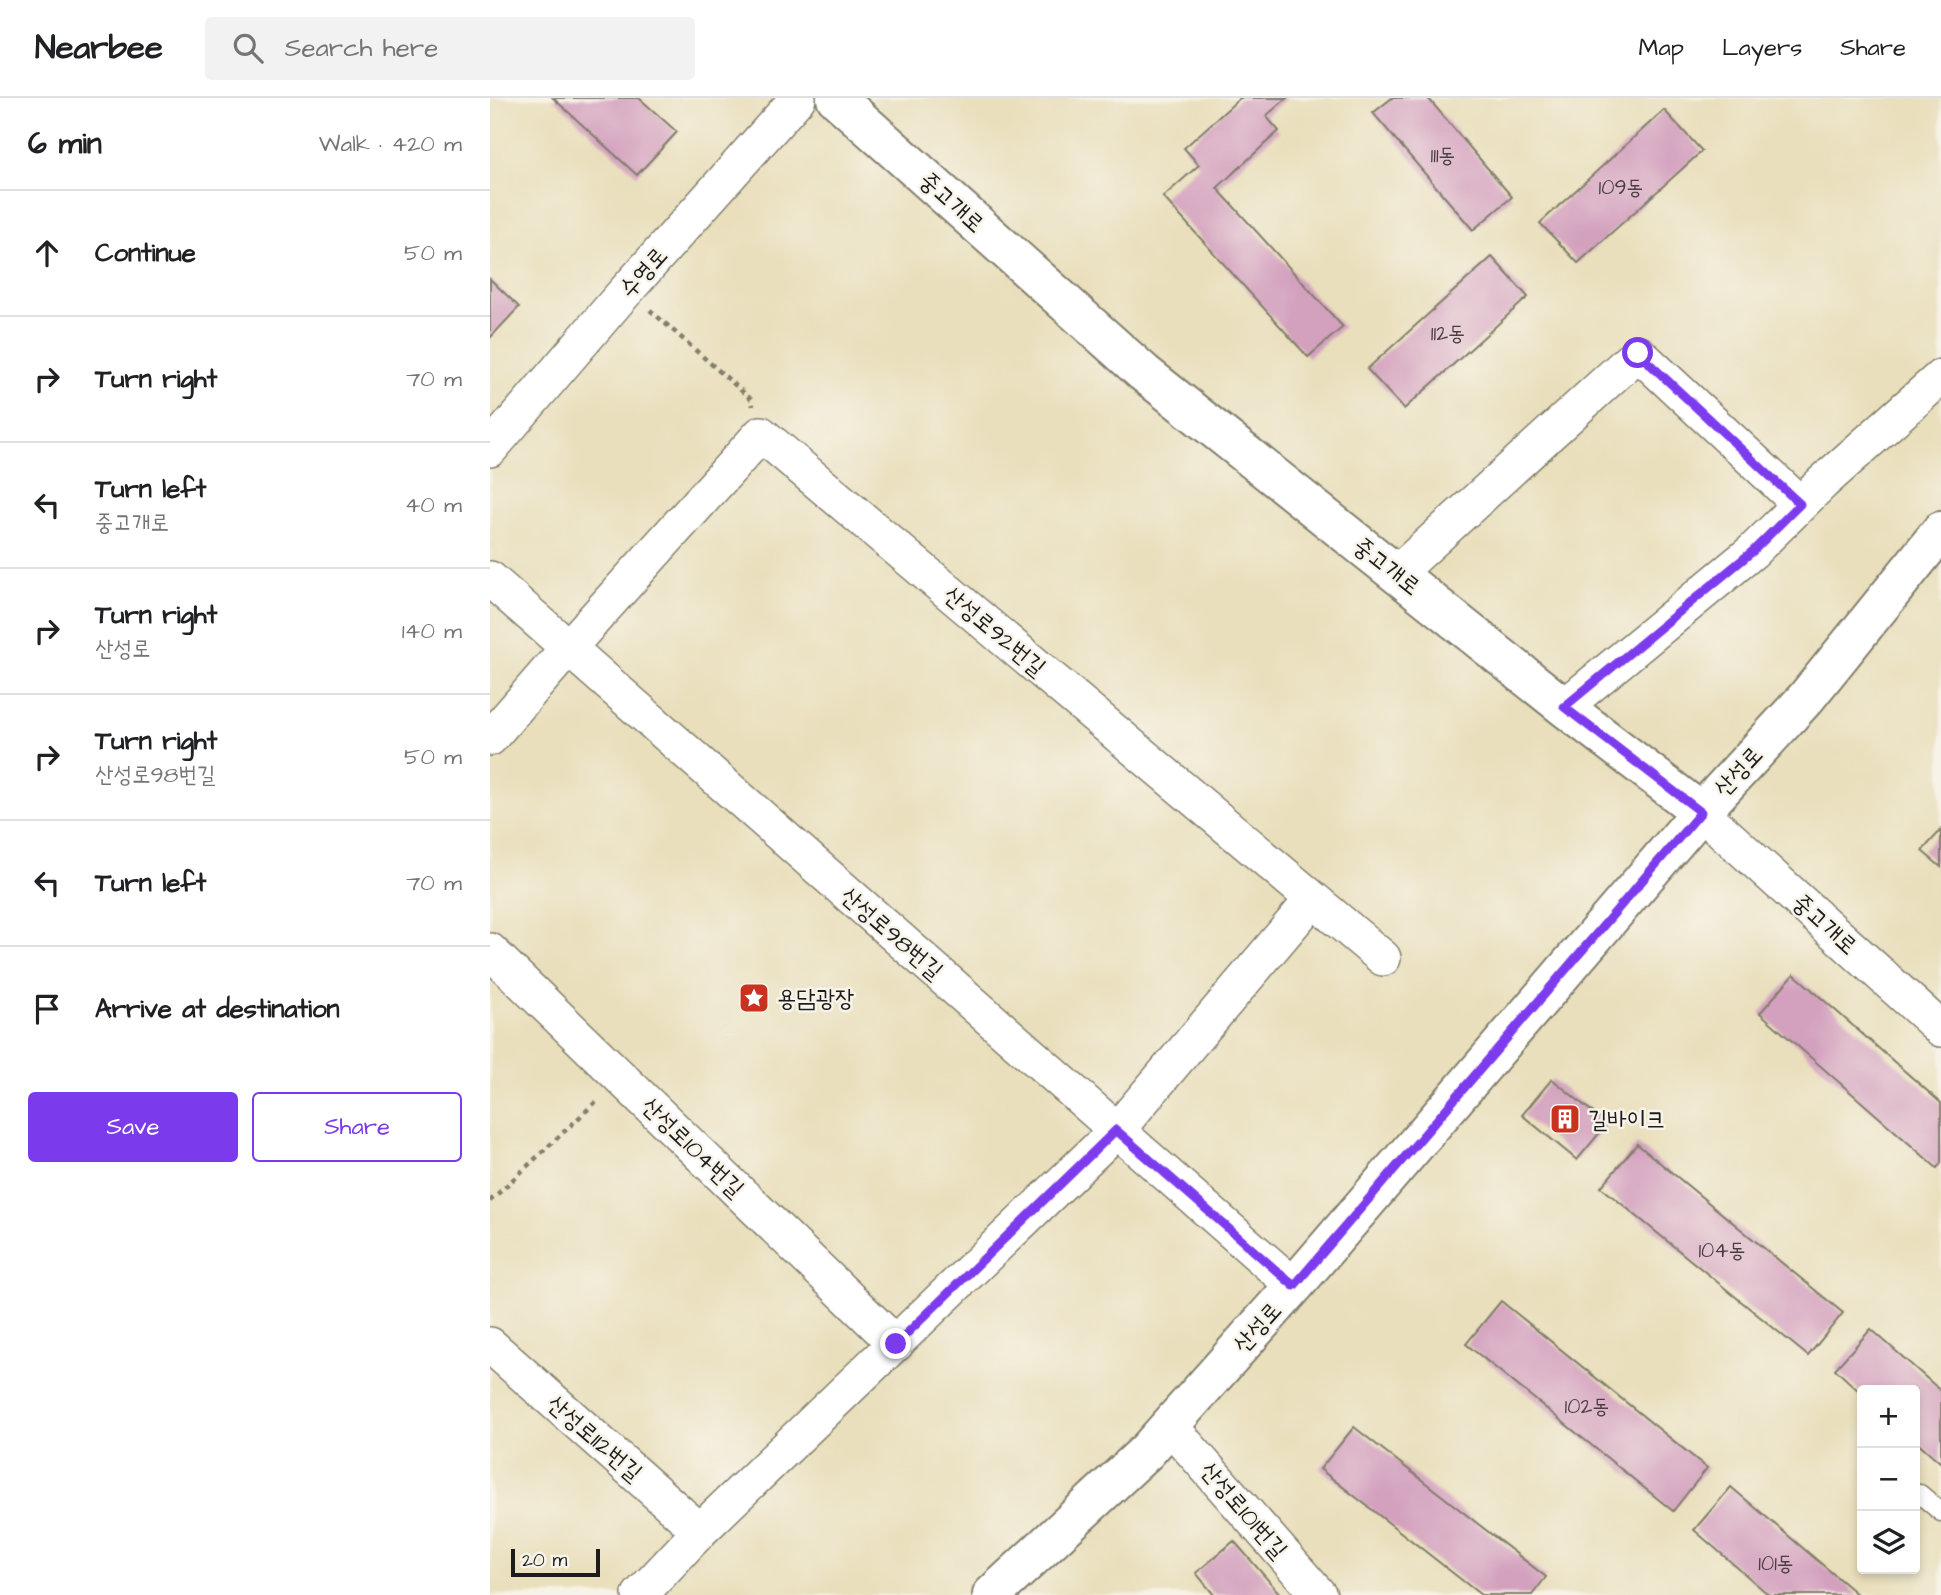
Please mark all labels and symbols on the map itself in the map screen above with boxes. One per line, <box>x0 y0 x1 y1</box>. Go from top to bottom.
house number: 111동 <box>1431 141 1455 170</box>
street label: 중고개로 <box>911 164 991 241</box>
house number: 109동 <box>1599 173 1643 202</box>
street label: 수영로 <box>612 240 676 306</box>
house number: 112동 <box>1431 319 1465 348</box>
route start <box>1622 337 1653 368</box>
street label: 중고개로 <box>1345 530 1427 604</box>
street label: 산성로92번길 <box>936 579 1053 685</box>
street label: 산성로 <box>1707 739 1771 804</box>
street label: 산성로98번길 <box>833 880 950 988</box>
street label: 중고개로 <box>1784 886 1864 963</box>
place icon: 용담광장 <box>737 981 771 1015</box>
place label: 용담광장 <box>777 982 854 1016</box>
street label: 산성로104번길 <box>633 1090 751 1205</box>
building icon: 길바이크 <box>1548 1102 1582 1136</box>
place label: 길바이크 <box>1588 1103 1665 1137</box>
house number: 104동 <box>1698 1236 1746 1265</box>
street label: 산성로 <box>1226 1295 1290 1361</box>
route end <box>880 1328 911 1359</box>
street label: 산성로112번길 <box>539 1388 649 1490</box>
house number: 102동 <box>1565 1392 1609 1421</box>
street label: 산성로101번길 <box>1192 1455 1295 1566</box>
scale bar <box>511 1546 600 1578</box>
house number: 101동 <box>1758 1549 1794 1578</box>

